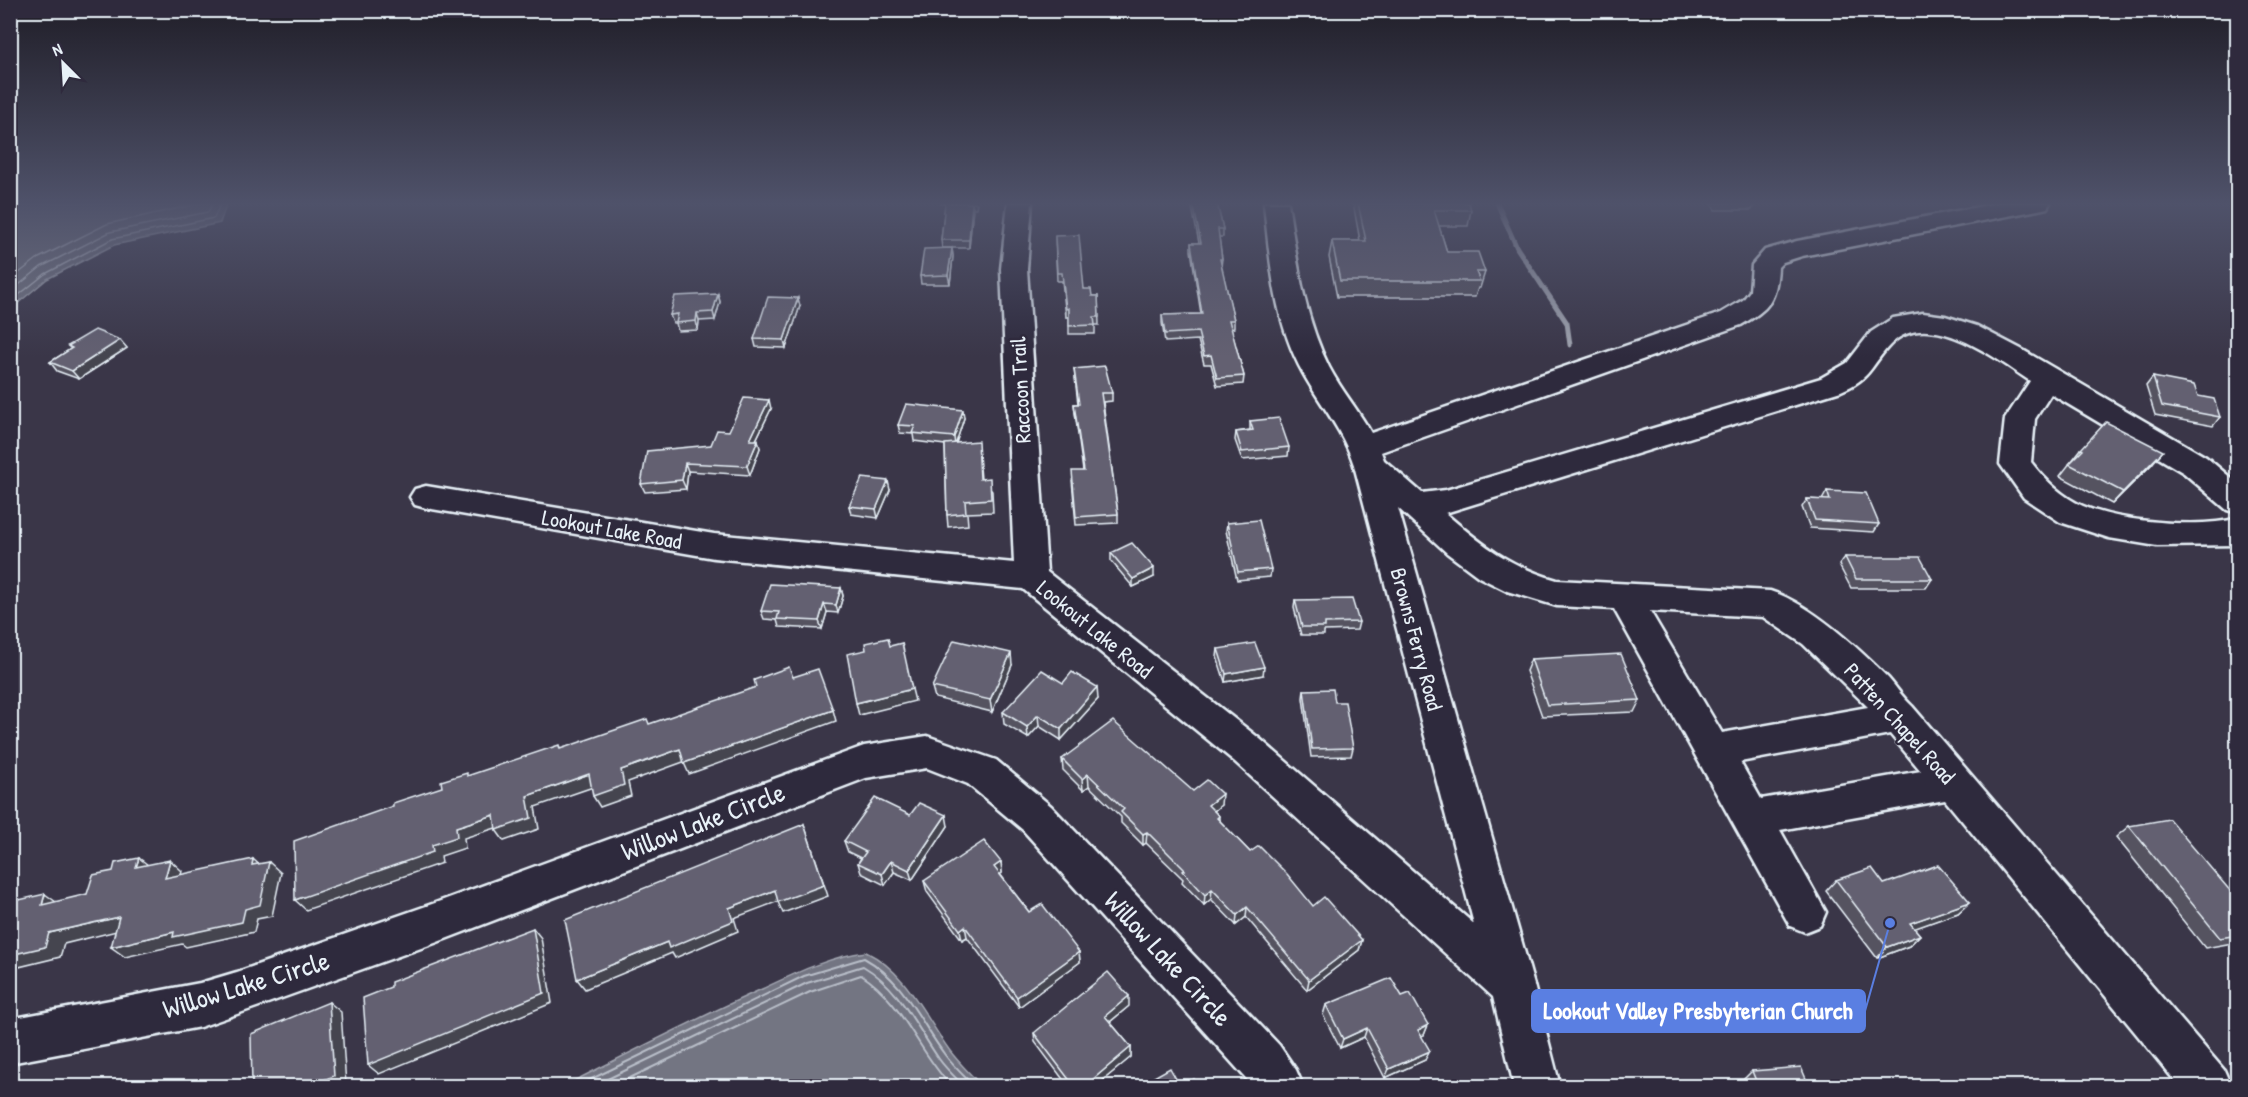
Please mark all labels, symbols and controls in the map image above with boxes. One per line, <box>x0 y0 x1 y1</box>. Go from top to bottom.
north arrow <box>33 33 93 93</box>
text: N <box>49 37 66 61</box>
street label: Raccoon Trail <box>1002 336 1038 444</box>
street label: Lookout Lake Road <box>540 502 685 556</box>
street label: Browns Ferry Road <box>1384 564 1451 714</box>
street label: Lookout Lake Road <box>1031 573 1160 685</box>
street label: Patten Chapel Road <box>1838 656 1963 790</box>
street label: Willow Lake Circle <box>616 773 790 869</box>
street label: Willow Lake Circle <box>1097 883 1241 1034</box>
street label: Willow Lake Circle <box>158 942 334 1026</box>
callout: Lookout Valley Presbyterian Church <box>1532 990 1865 1032</box>
text: Lookout Valley Presbyterian Church <box>1543 994 1853 1027</box>

